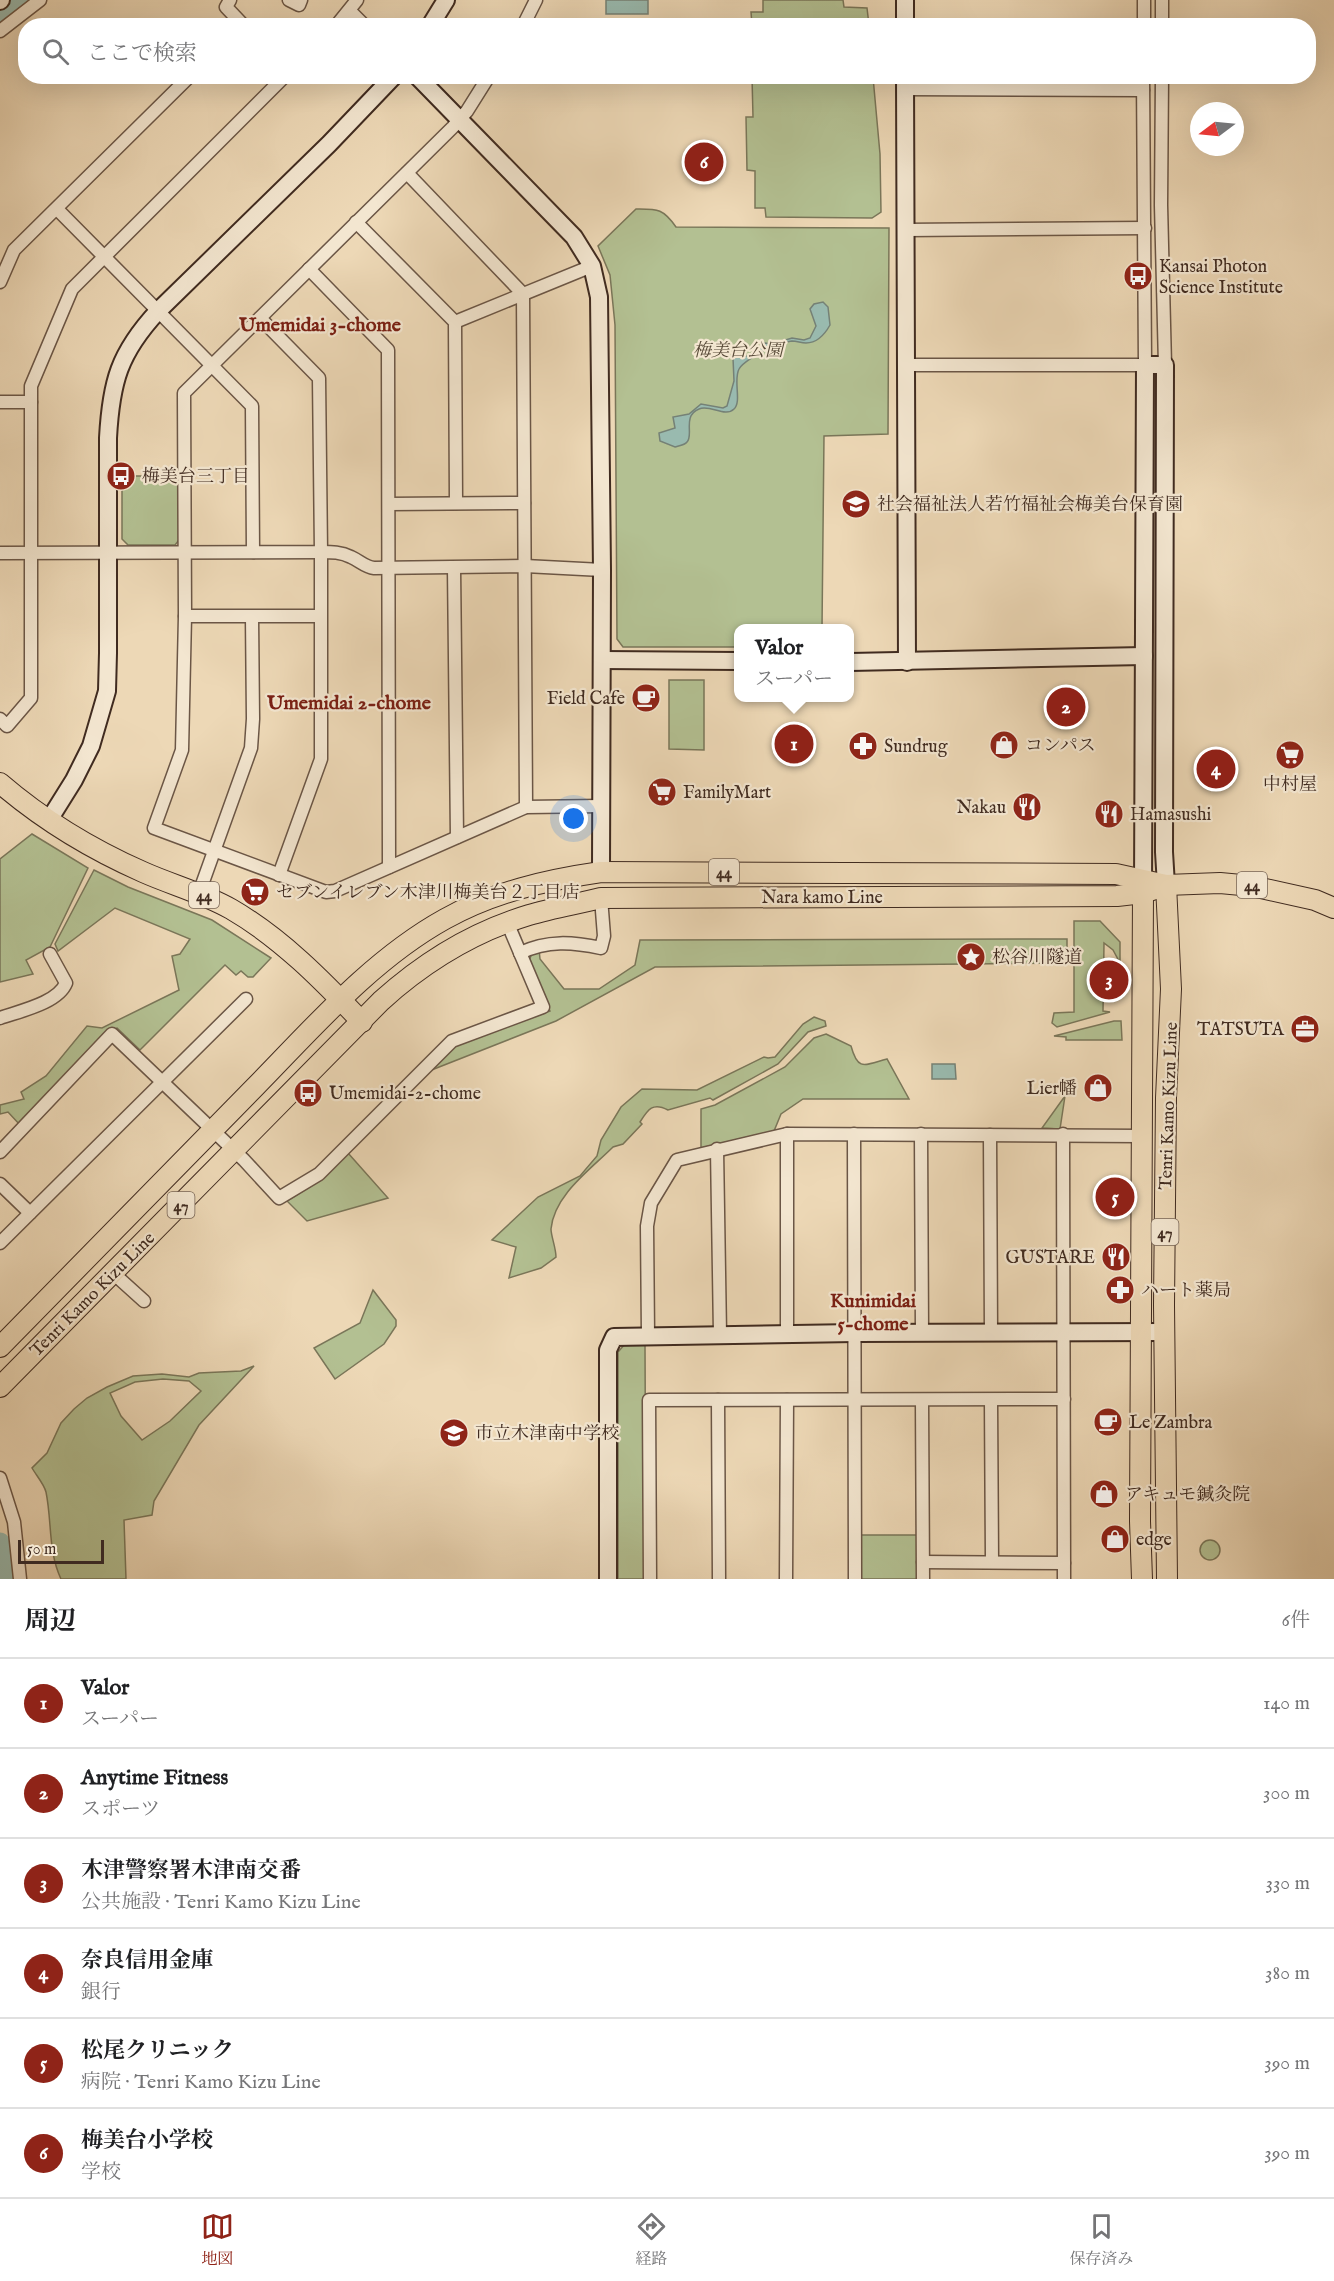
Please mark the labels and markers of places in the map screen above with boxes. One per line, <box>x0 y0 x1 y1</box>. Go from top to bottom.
pin: 6 <box>684 140 724 184</box>
place label: Kansai Photon Science Institute <box>1159 256 1283 300</box>
bus stop icon: Kansai Photon Science Institute <box>1122 260 1154 292</box>
bus stop icon: 梅美台三丁目 <box>105 460 137 492</box>
place label: 梅美台三丁目 <box>142 466 250 489</box>
school or university icon: 社会福祉法人若竹福祉会梅美台保育園 <box>840 488 872 520</box>
place label: 社会福祉法人若竹福祉会梅美台保育園 <box>877 494 1183 517</box>
cafe icon: Field Cafe <box>630 682 662 714</box>
pin: 2 <box>1046 684 1086 730</box>
place label: Field Cafe <box>547 688 625 711</box>
pin: 1 <box>774 722 814 766</box>
shop icon: コンパス <box>988 729 1020 761</box>
pharmacy icon: Sundrug <box>847 730 879 762</box>
place label: コンパス <box>1025 735 1096 758</box>
place label: Sundrug <box>884 736 948 759</box>
supermarket icon: 中村屋 <box>1274 739 1306 771</box>
pin: 4 <box>1196 746 1236 792</box>
place label: 中村屋 <box>1263 774 1317 797</box>
supermarket icon: FamilyMart <box>646 776 678 808</box>
place label: FamilyMart <box>683 782 771 805</box>
restaurant icon: Nakau <box>1011 791 1043 823</box>
place label: Nakau <box>956 797 1006 820</box>
restaurant icon: Hamasushi <box>1093 798 1125 830</box>
place label: Hamasushi <box>1130 804 1211 827</box>
supermarket icon: セブンイレブン木津川梅美台２丁目店 <box>239 876 271 908</box>
place label: セブンイレブン木津川梅美台２丁目店 <box>276 882 580 905</box>
place icon: 松谷川隧道 <box>955 941 987 973</box>
place label: 松谷川隧道 <box>992 947 1082 970</box>
pin: 3 <box>1090 958 1128 1002</box>
office icon: TATSUTA <box>1289 1013 1321 1045</box>
place label: TATSUTA <box>1197 1019 1285 1042</box>
shop icon: Lier幡 <box>1082 1072 1114 1104</box>
bus stop icon: Umemidai-2-chome <box>292 1077 324 1109</box>
place label: Lier幡 <box>1027 1078 1077 1101</box>
place label: Umemidai-2-chome <box>329 1083 481 1106</box>
pin: 5 <box>1096 1174 1134 1220</box>
restaurant icon: GUSTARE <box>1100 1241 1132 1273</box>
place label: GUSTARE <box>1006 1247 1095 1270</box>
pharmacy icon: ハート薬局 <box>1104 1274 1136 1306</box>
place label: ハート薬局 <box>1141 1280 1231 1303</box>
cafe icon: Le Zambra <box>1092 1406 1124 1438</box>
place label: Le Zambra <box>1129 1412 1213 1435</box>
school or university icon: 市立木津南中学校 <box>438 1417 470 1449</box>
place label: 市立木津南中学校 <box>475 1423 619 1446</box>
shop icon: アキュモ鍼灸院 <box>1088 1478 1120 1510</box>
place label: アキュモ鍼灸院 <box>1125 1484 1250 1507</box>
shop icon: edge <box>1099 1523 1131 1555</box>
place label: edge <box>1136 1529 1172 1552</box>

